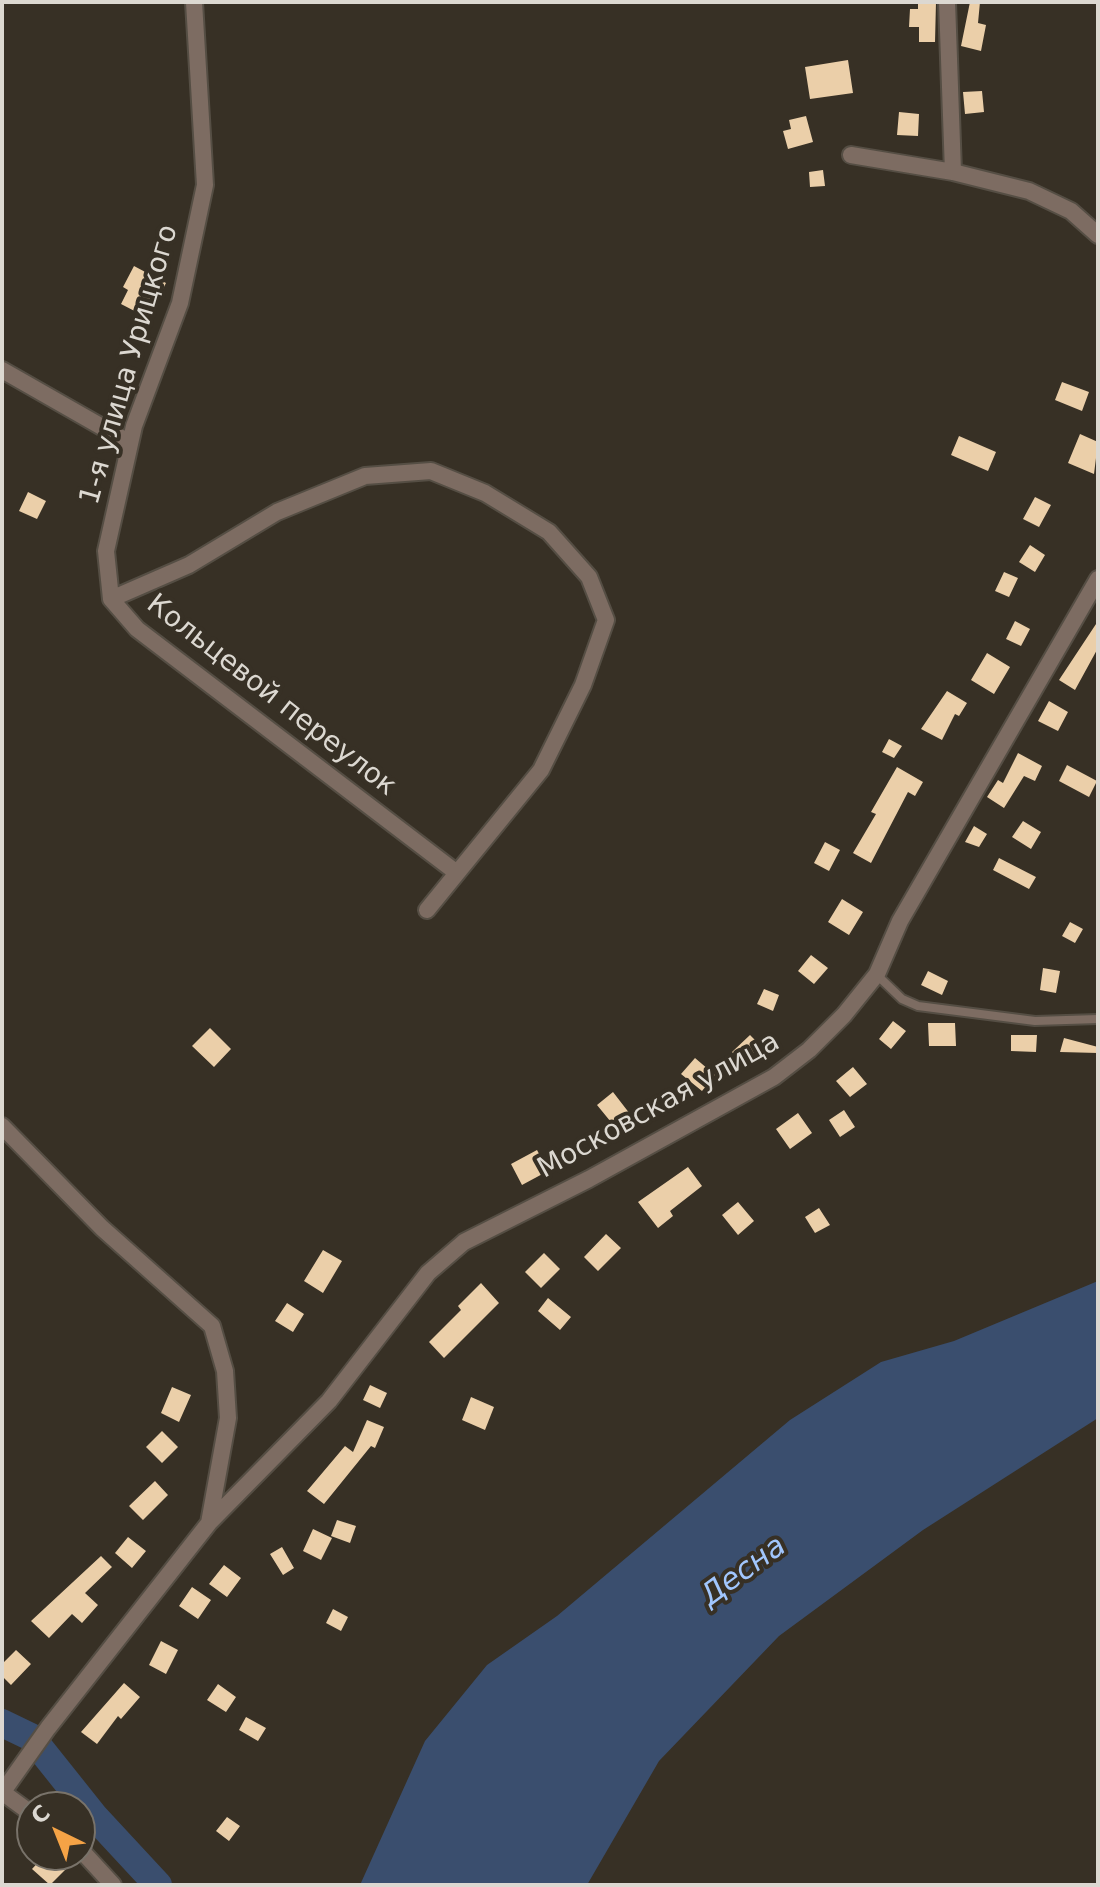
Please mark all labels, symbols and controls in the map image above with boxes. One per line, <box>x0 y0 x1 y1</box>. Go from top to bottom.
street label: 1-я улица Урицкого <box>74 221 186 509</box>
street label: Кольцевой переулок <box>140 588 402 804</box>
street label: Московская улица <box>532 1026 786 1186</box>
water label: Десна <box>694 1529 794 1615</box>
north arrow <box>16 1791 96 1871</box>
text: С <box>26 1800 55 1829</box>

